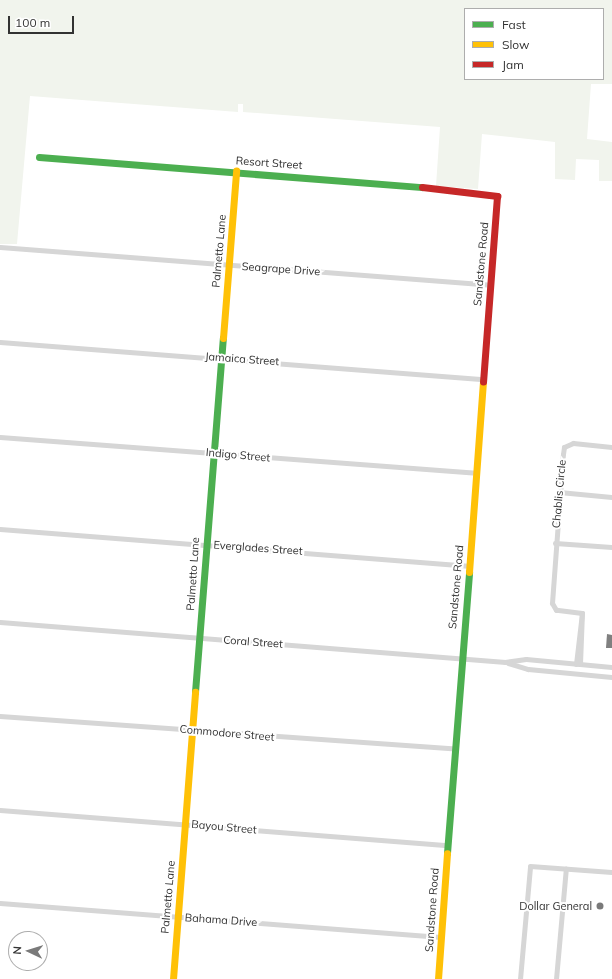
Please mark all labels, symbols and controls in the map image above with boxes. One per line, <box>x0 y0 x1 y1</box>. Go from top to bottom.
scale bar <box>10 8 76 34</box>
legend <box>464 8 604 80</box>
text: 100 m <box>15 15 50 30</box>
text: Fast <box>502 17 526 32</box>
text: Slow <box>502 37 530 52</box>
text: Jam <box>502 57 524 72</box>
street label: Resort Street <box>235 154 303 172</box>
street label: Palmetto Lane <box>209 214 229 288</box>
street label: Sandstone Road <box>471 221 491 307</box>
street label: Seagrape Drive <box>241 260 321 278</box>
street label: Jamaica Street <box>204 350 280 368</box>
street label: Indigo Street <box>205 446 271 464</box>
street label: Chablis Circle <box>549 459 569 529</box>
street label: Palmetto Lane <box>184 537 202 611</box>
street label: Everglades Street <box>213 538 303 558</box>
street label: Sandstone Road <box>446 544 466 630</box>
street label: Coral Street <box>223 633 283 651</box>
street label: Commodore Street <box>179 722 275 744</box>
street label: Bayou Street <box>191 818 257 836</box>
street label: Palmetto Lane <box>158 860 178 934</box>
street label: Sandstone Road <box>422 868 442 952</box>
place label: Dollar General <box>519 899 592 913</box>
marker: Dollar General <box>595 901 605 911</box>
street label: Bahama Drive <box>184 911 258 929</box>
north arrow <box>8 931 48 971</box>
text: N <box>10 946 24 955</box>

